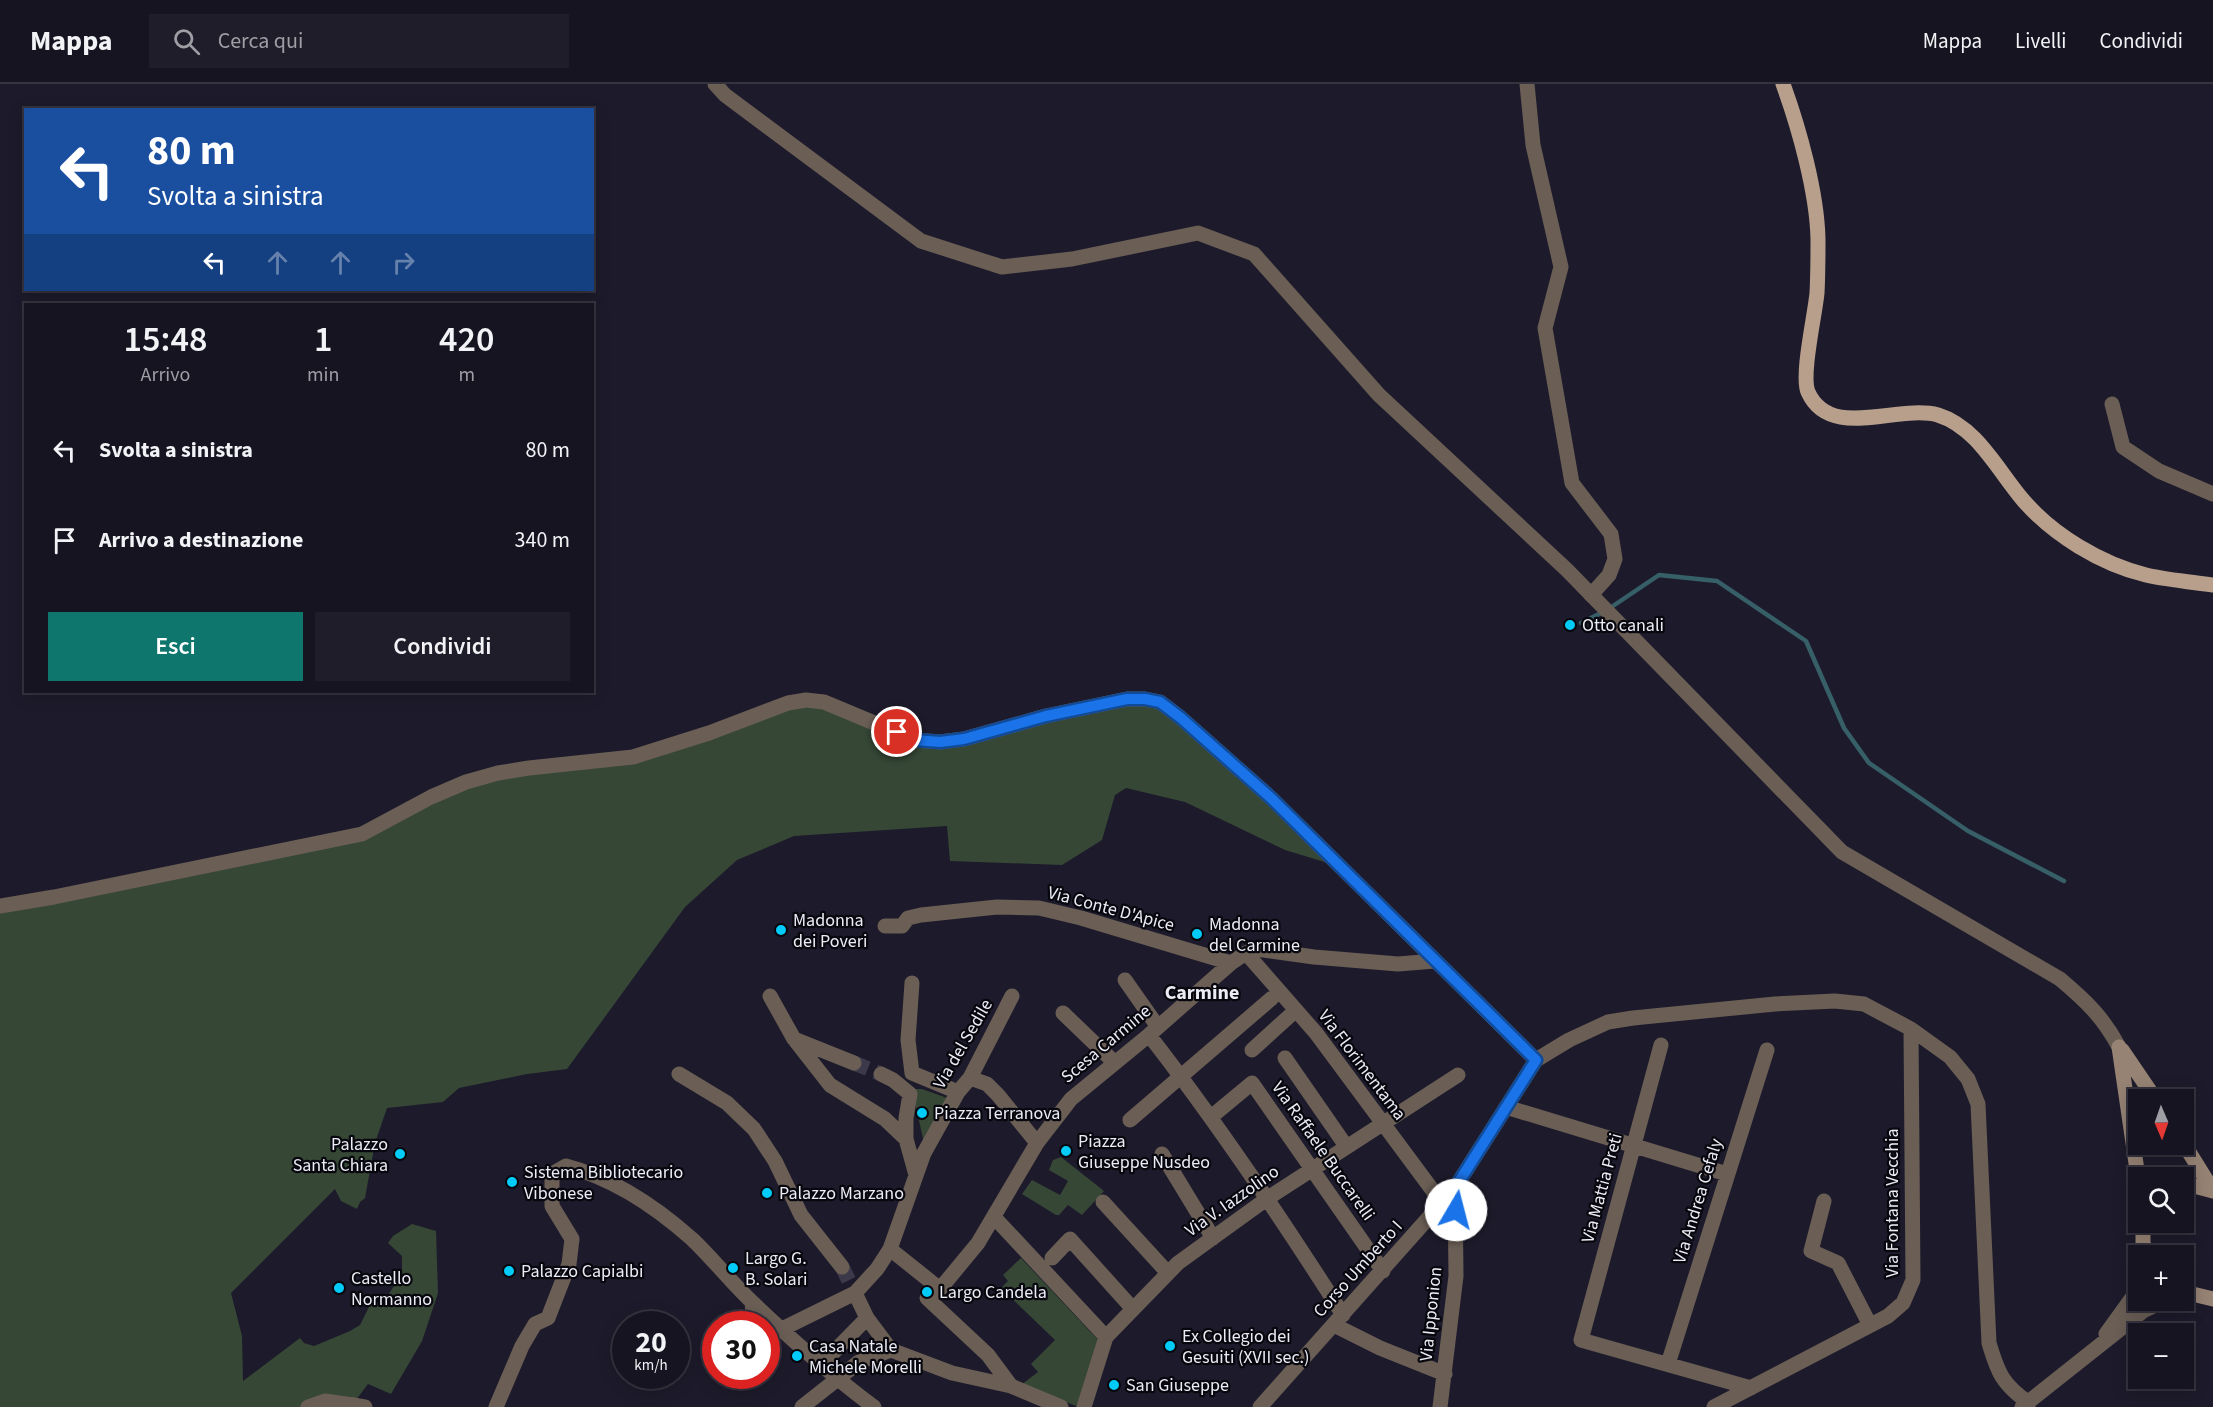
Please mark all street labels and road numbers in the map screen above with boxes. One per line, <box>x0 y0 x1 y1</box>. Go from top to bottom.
street label: Via Conte D'Apice <box>1045 880 1177 938</box>
street label: Via del Sedile <box>927 994 999 1094</box>
street label: Scesa Carmine <box>1056 999 1156 1089</box>
street label: Via Florimentama <box>1312 1004 1412 1126</box>
street label: Via Raffaele Buccarelli <box>1266 1076 1380 1226</box>
street label: Via Fontana Vecchia <box>1880 1128 1905 1278</box>
street label: Via Mattia Preti <box>1575 1130 1629 1246</box>
street label: Via Andrea Cefaly <box>1667 1135 1729 1267</box>
street label: Via V. Iazzolino <box>1180 1159 1284 1243</box>
street label: Corso Umberto I <box>1308 1215 1408 1323</box>
street label: Via Ipponion <box>1414 1266 1448 1362</box>

